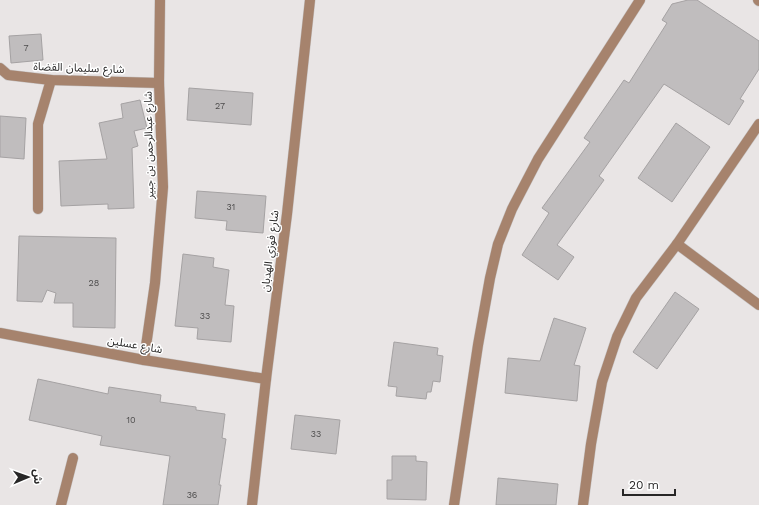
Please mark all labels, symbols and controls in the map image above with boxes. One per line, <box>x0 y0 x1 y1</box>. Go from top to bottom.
house number: 7 <box>23 43 29 53</box>
street label: شارع سليمان القضاة <box>33 60 125 77</box>
street label: شارع عبدالرحمن بن جبير <box>142 91 157 200</box>
house number: 27 <box>215 101 225 111</box>
house number: 31 <box>227 202 235 212</box>
street label: شارع فوزي الهدبان <box>259 209 284 293</box>
house number: 28 <box>89 278 99 288</box>
house number: 33 <box>200 311 210 321</box>
street label: شارع عسلين <box>106 334 164 357</box>
house number: 10 <box>126 415 136 425</box>
house number: 33 <box>311 429 321 439</box>
north arrow <box>8 457 48 497</box>
text: ش <box>31 469 44 484</box>
scale bar <box>623 471 675 497</box>
text: 20 m <box>629 478 659 492</box>
house number: 36 <box>187 490 197 500</box>

